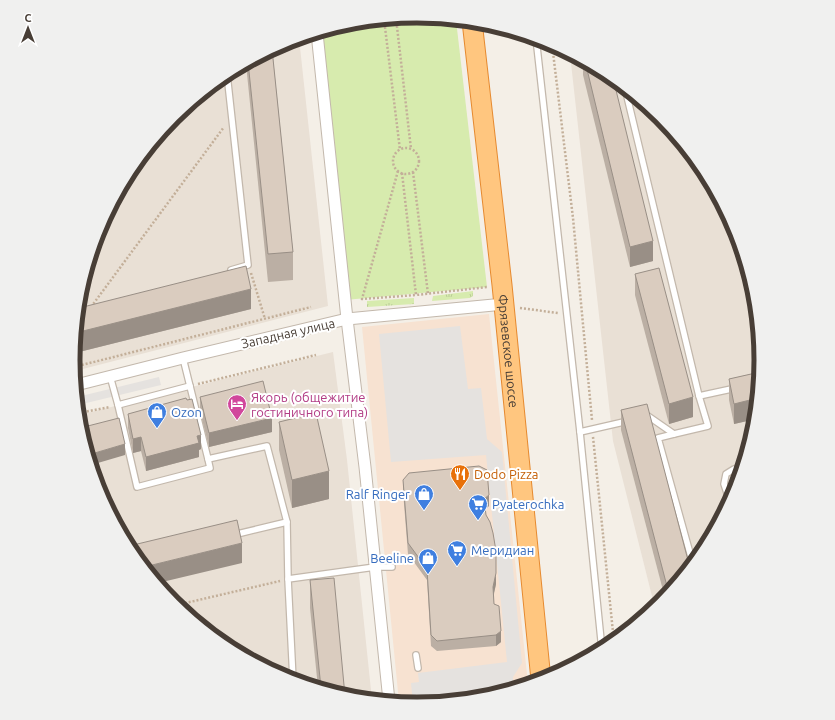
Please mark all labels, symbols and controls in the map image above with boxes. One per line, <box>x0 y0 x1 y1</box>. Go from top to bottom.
north arrow <box>8 8 48 48</box>
text: С <box>24 12 32 24</box>
street label: Фрязевское шоссе <box>496 294 521 408</box>
street label: Западная улица <box>240 315 336 351</box>
place label: Якорь (общежитие гостиничного типа) <box>251 390 368 420</box>
hotel icon: Якорь (общежитие гостиничного типа) <box>226 393 248 421</box>
shop icon: Ozon <box>146 401 168 429</box>
place label: Ozon <box>171 405 202 419</box>
restaurant icon: Dodo Pizza <box>449 463 471 491</box>
place label: Dodo Pizza <box>474 467 539 481</box>
shop icon: Ralf Ringer <box>413 483 435 511</box>
place label: Ralf Ringer <box>346 487 410 501</box>
supermarket icon: Pyaterochka <box>467 493 489 521</box>
place label: Pyaterochka <box>492 497 564 511</box>
supermarket icon: Меридиан <box>446 539 468 567</box>
place label: Меридиан <box>471 543 534 557</box>
shop icon: Beeline <box>417 547 439 575</box>
place label: Beeline <box>370 551 414 565</box>

